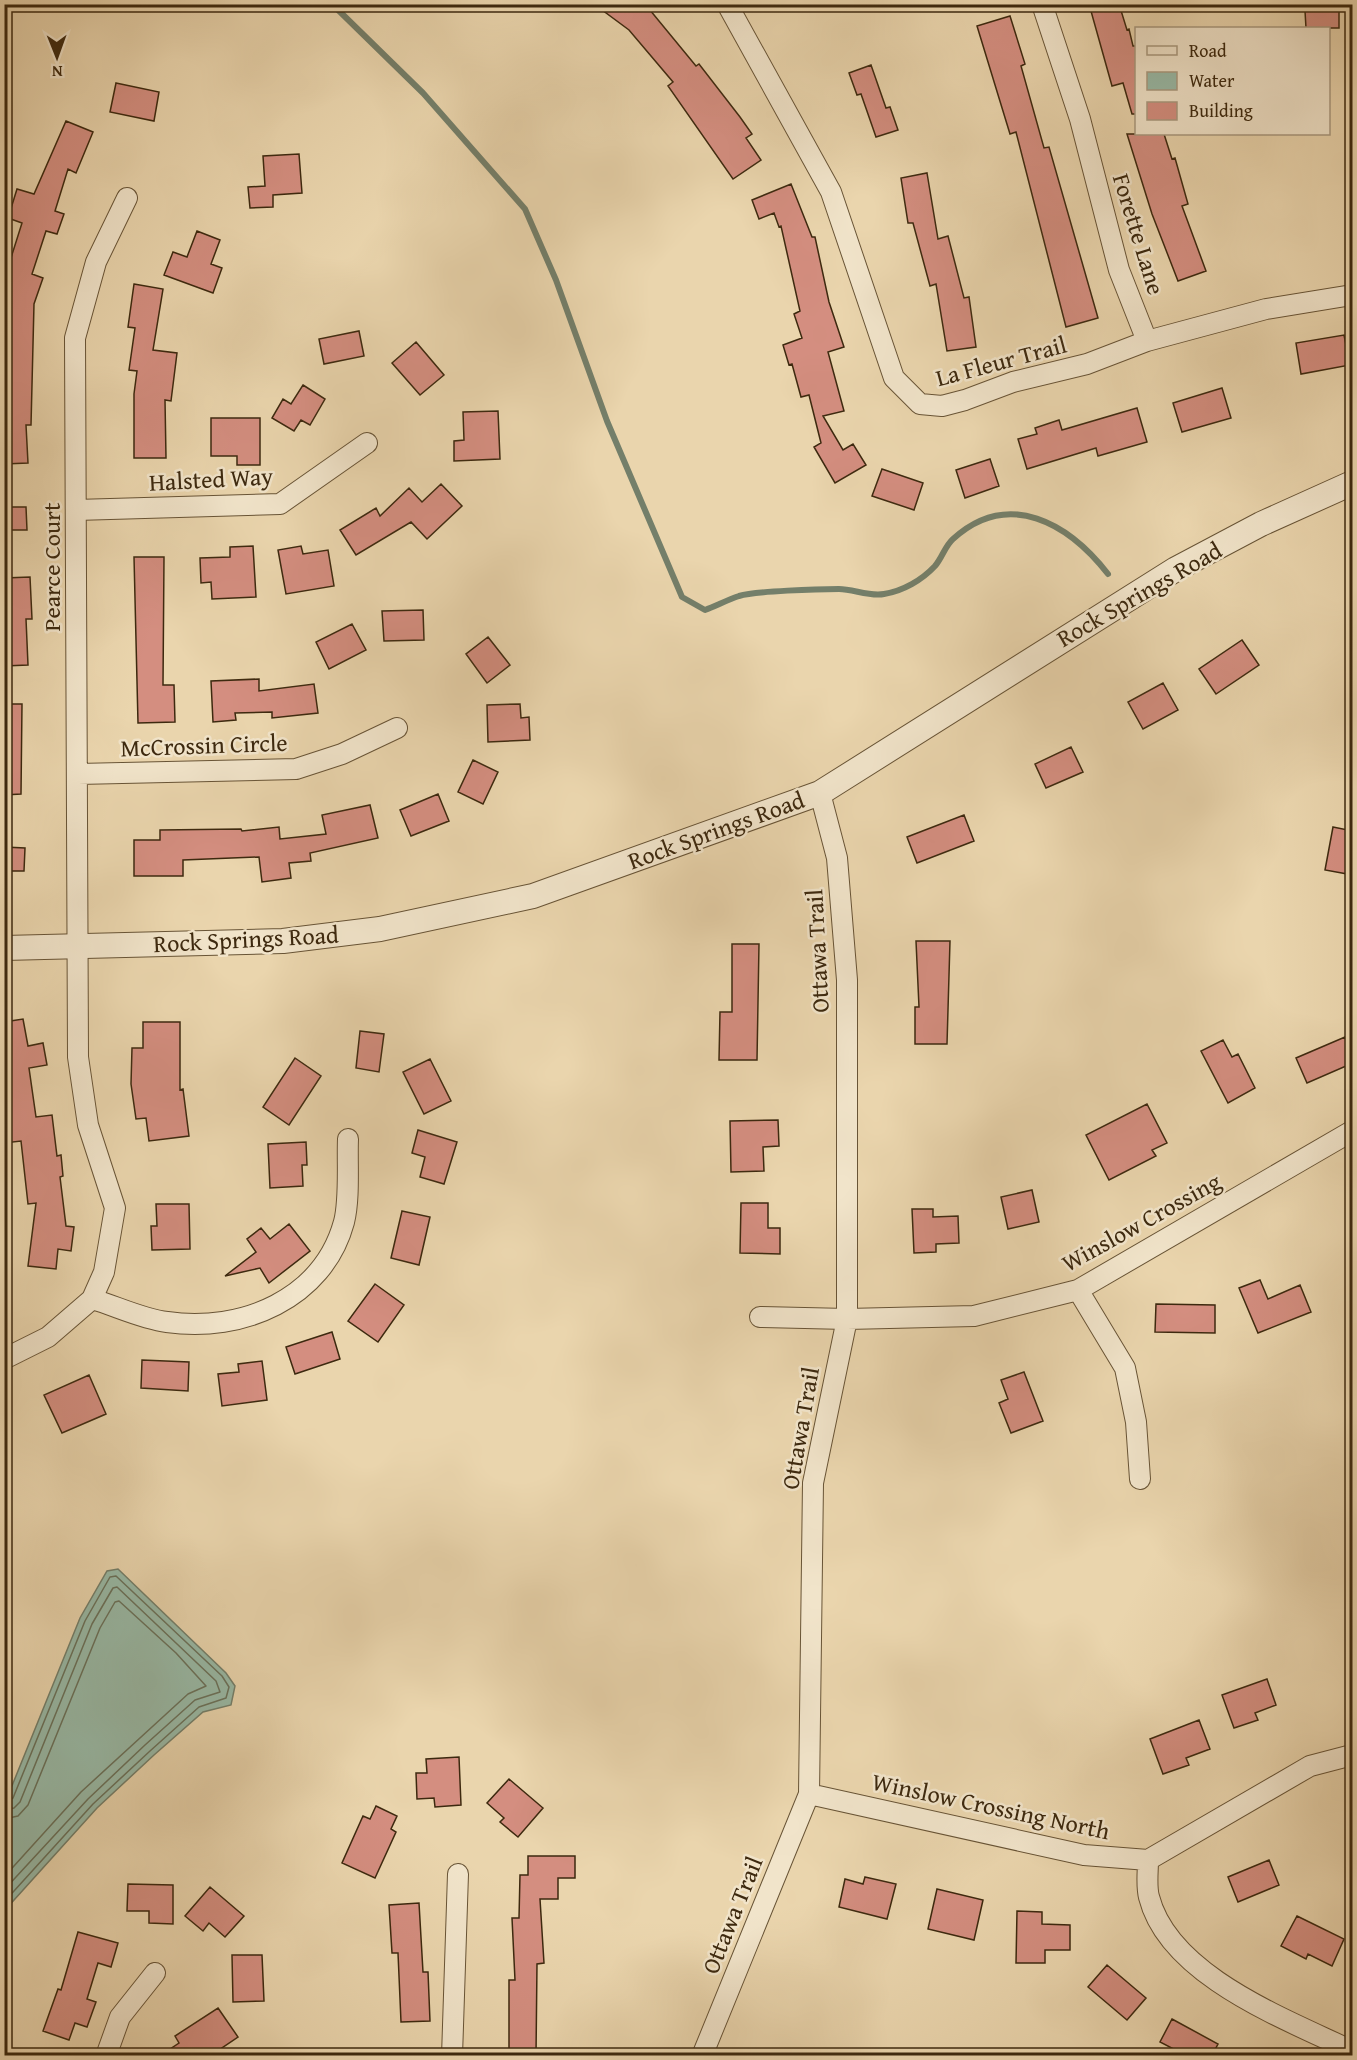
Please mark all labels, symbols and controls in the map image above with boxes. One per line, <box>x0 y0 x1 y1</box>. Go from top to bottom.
north arrow <box>27 27 87 87</box>
legend <box>1135 27 1330 135</box>
text: Road <box>1189 37 1227 64</box>
text: N <box>51 60 63 84</box>
text: Water <box>1189 67 1235 94</box>
text: Building <box>1189 97 1253 124</box>
street label: Forette Lane <box>1104 169 1174 299</box>
street label: La Fleur Trail <box>932 327 1071 395</box>
street label: Halsted Way <box>148 458 274 500</box>
street label: Pearce Court <box>34 502 69 631</box>
street label: Rock Springs Road <box>1050 532 1228 656</box>
street label: McCrossin Circle <box>120 725 288 765</box>
street label: Rock Springs Road <box>623 782 809 878</box>
street label: Ottawa Trail <box>796 888 838 1014</box>
street label: Rock Springs Road <box>152 917 340 961</box>
street label: Winslow Crossing <box>1055 1164 1227 1280</box>
street label: Ottawa Trail <box>772 1364 828 1492</box>
street label: Winslow Crossing North <box>869 1764 1114 1848</box>
street label: Ottawa Trail <box>693 1851 771 1979</box>

